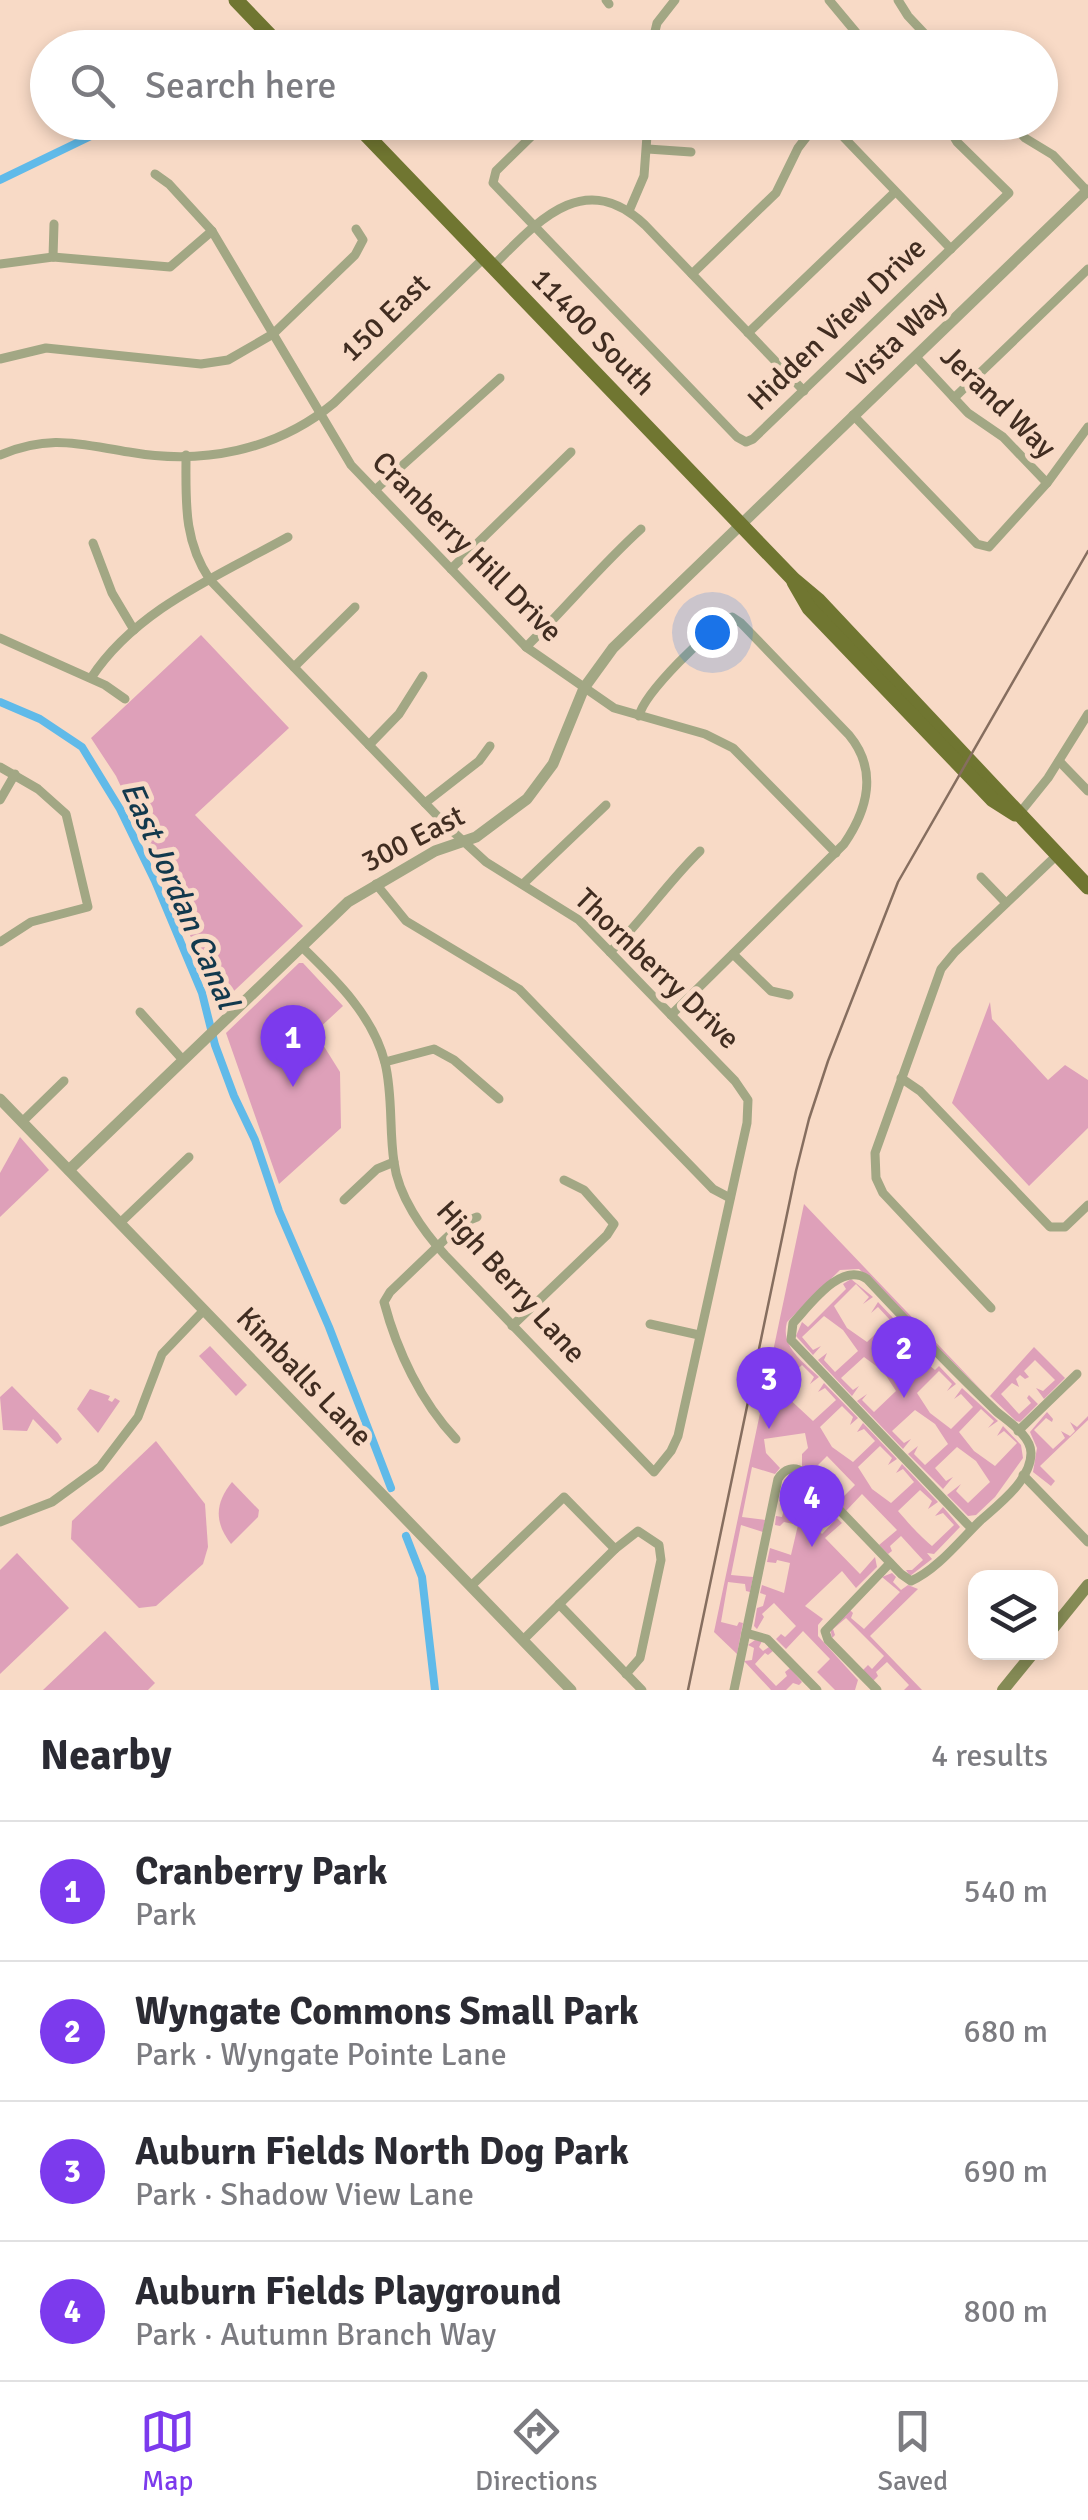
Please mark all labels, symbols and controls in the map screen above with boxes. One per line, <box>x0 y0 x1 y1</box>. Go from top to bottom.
search box <box>30 30 1058 140</box>
icon: search <box>65 58 120 113</box>
text: Search here <box>145 62 337 109</box>
street label: Hidden View Drive <box>740 230 934 418</box>
street label: 11400 South <box>523 260 663 404</box>
street label: 150 East <box>332 266 438 370</box>
street label: Vista Way <box>840 283 954 395</box>
street label: Jerand Way <box>932 338 1064 466</box>
street label: Cranberry Hill Drive <box>364 444 570 650</box>
your location <box>687 607 738 658</box>
water label: East Jordan Canal <box>112 775 249 1017</box>
street label: 300 East <box>355 797 471 881</box>
street label: Thornberry Drive <box>567 881 747 1057</box>
pin: 1 <box>260 1004 326 1087</box>
street label: High Berry Lane <box>428 1193 594 1371</box>
street label: Kimballs Lane <box>228 1299 380 1455</box>
pin: 2 <box>872 1316 936 1398</box>
pin: 3 <box>736 1346 802 1429</box>
pin: 4 <box>780 1464 844 1547</box>
map controls <box>968 1570 1058 1660</box>
button: layers <box>968 1570 1058 1660</box>
text: Nearby <box>40 1730 172 1781</box>
text: 4 results <box>931 1736 1048 1775</box>
text: Cranberry Park <box>135 1848 387 1895</box>
text: 1 <box>64 1872 81 1911</box>
text: 540 m <box>964 1872 1048 1911</box>
text: Park <box>135 1895 197 1934</box>
text: Wyngate Commons Small Park <box>135 1988 639 2035</box>
text: 2 <box>64 2012 81 2051</box>
text: 680 m <box>964 2012 1048 2051</box>
text: Park · Wyngate Pointe Lane <box>135 2035 507 2074</box>
text: Auburn Fields North Dog Park <box>135 2128 629 2175</box>
text: 3 <box>64 2152 81 2191</box>
text: 690 m <box>964 2152 1048 2191</box>
text: Park · Shadow View Lane <box>135 2175 474 2214</box>
text: Auburn Fields Playground <box>135 2268 562 2315</box>
text: 4 <box>64 2292 81 2331</box>
text: 800 m <box>964 2292 1048 2331</box>
text: Park · Autumn Branch Way <box>135 2315 496 2354</box>
tab: Map <box>140 2404 195 2498</box>
tab: Directions <box>475 2404 597 2498</box>
tab: Saved <box>877 2404 948 2498</box>

